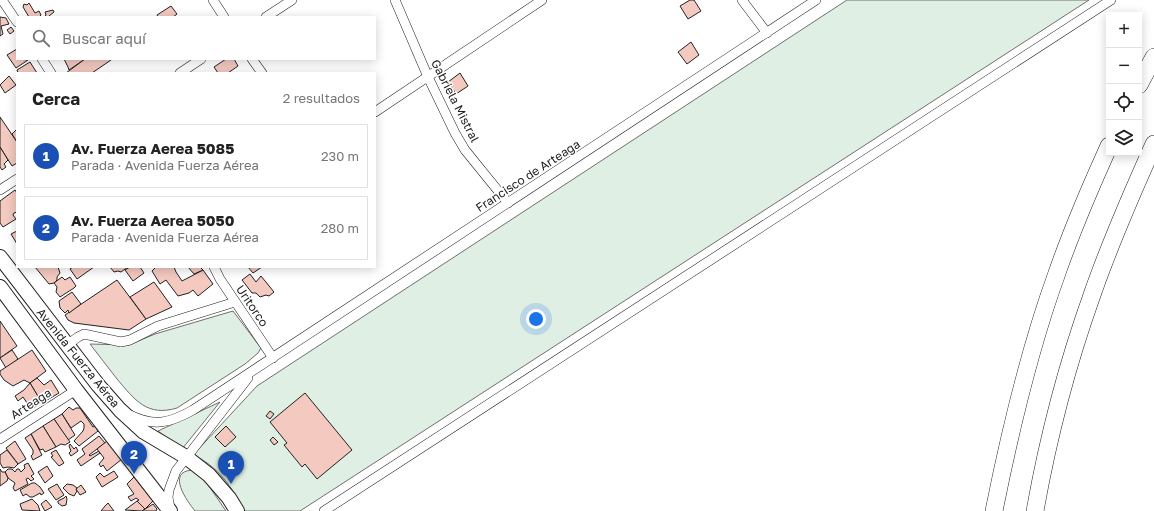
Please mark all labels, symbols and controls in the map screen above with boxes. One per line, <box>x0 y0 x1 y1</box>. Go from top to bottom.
map controls <box>1106 12 1142 156</box>
button: + <box>1106 12 1142 48</box>
search box <box>16 16 376 60</box>
icon: search <box>30 27 52 49</box>
text: Buscar aquí <box>62 29 146 47</box>
button: − <box>1106 48 1142 84</box>
street label: Gabriela Mistral <box>428 57 483 145</box>
button: locate <box>1106 84 1142 120</box>
text: Cerca <box>32 88 80 109</box>
text: 2 resultados <box>283 90 360 106</box>
button: layers <box>1106 120 1142 156</box>
street label: Francisco de Arteaga <box>473 136 583 215</box>
text: Av. Fuerza Aerea 5085 <box>71 139 234 157</box>
text: 1 <box>43 148 49 164</box>
text: 230 m <box>321 148 359 164</box>
text: Parada · Avenida Fuerza Aérea <box>71 157 259 173</box>
text: Av. Fuerza Aerea 5050 <box>71 211 235 229</box>
text: 2 <box>42 220 50 236</box>
text: 280 m <box>321 220 359 236</box>
text: Parada · Avenida Fuerza Aérea <box>71 229 259 245</box>
street label: Uritorco <box>233 282 272 329</box>
street label: Avenida Fuerza Aérea <box>34 305 123 410</box>
your location <box>526 309 546 329</box>
street label: Arteaga <box>7 385 54 422</box>
pin: 2 <box>121 441 147 474</box>
pin: 1 <box>218 451 244 484</box>

